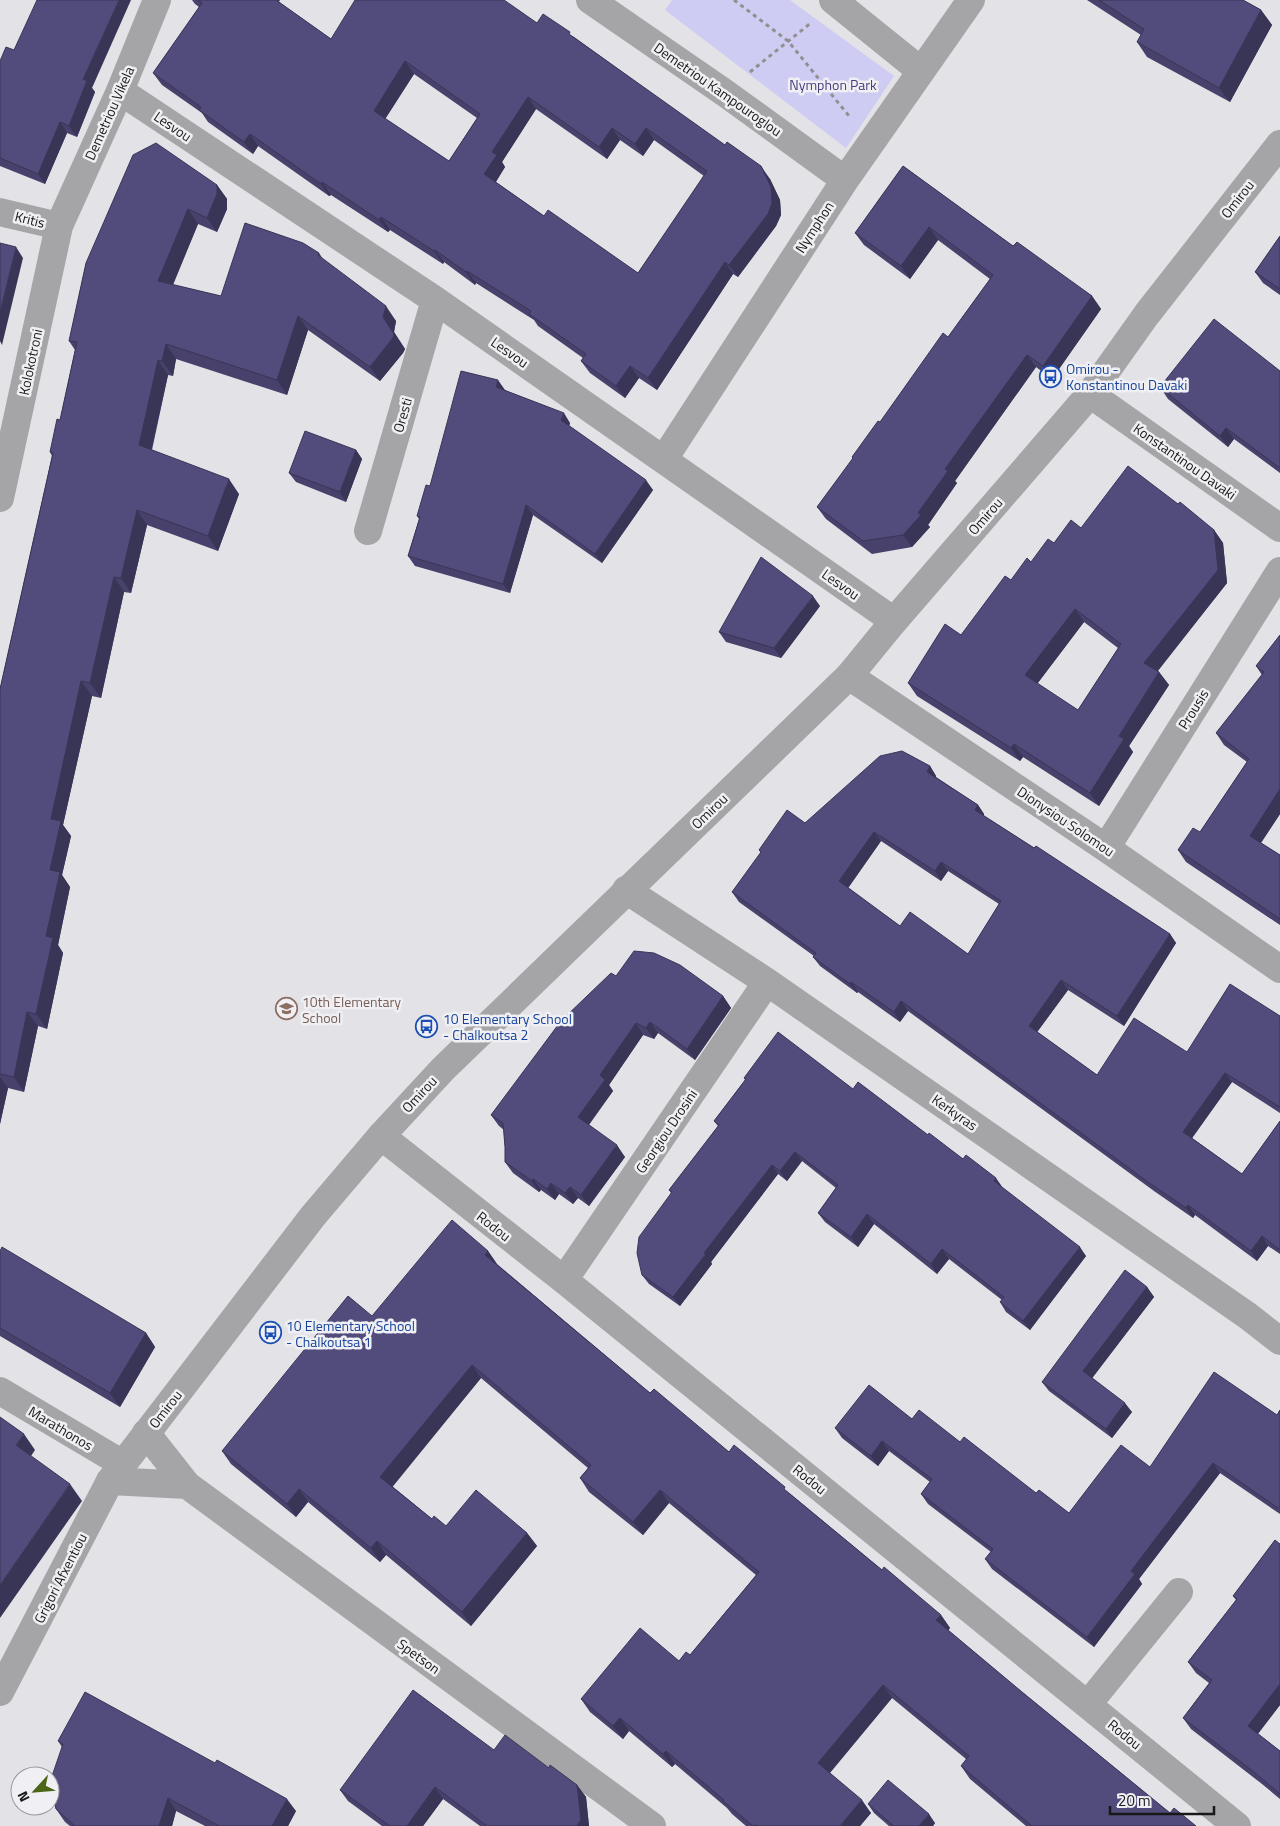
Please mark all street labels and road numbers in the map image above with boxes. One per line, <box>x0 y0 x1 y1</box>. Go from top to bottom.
street label: Demetriou Kampouroglou <box>650 37 786 141</box>
street label: Demetriou Vikela <box>79 63 139 163</box>
street label: Lesvou <box>150 106 196 146</box>
street label: Omirou <box>1215 175 1259 223</box>
street label: Nymphon <box>789 197 839 257</box>
street label: Kritis <box>13 205 47 233</box>
street label: Kolokotroni <box>13 327 47 397</box>
street label: Lesvou <box>487 331 533 373</box>
street label: Oresti <box>387 395 417 435</box>
street label: Konstantinou Davaki <box>1129 418 1241 504</box>
street label: Omirou <box>963 493 1007 539</box>
street label: Lesvou <box>818 563 864 605</box>
street label: Prousis <box>1172 685 1214 733</box>
street label: Dionysiou Solomou <box>1013 781 1119 861</box>
street label: Omirou <box>686 788 732 834</box>
street label: Omirou <box>396 1071 442 1117</box>
street label: Georgiou Drosini <box>630 1085 702 1177</box>
street label: Kerkyras <box>928 1089 982 1135</box>
street label: Rodou <box>473 1206 515 1246</box>
street label: Omirou <box>143 1385 187 1433</box>
street label: Marathonos <box>25 1400 97 1456</box>
street label: Rodou <box>789 1459 831 1499</box>
street label: Grigori Afxentiou <box>28 1529 92 1627</box>
street label: Spetson <box>393 1633 445 1679</box>
street label: Rodou <box>1104 1714 1146 1754</box>

